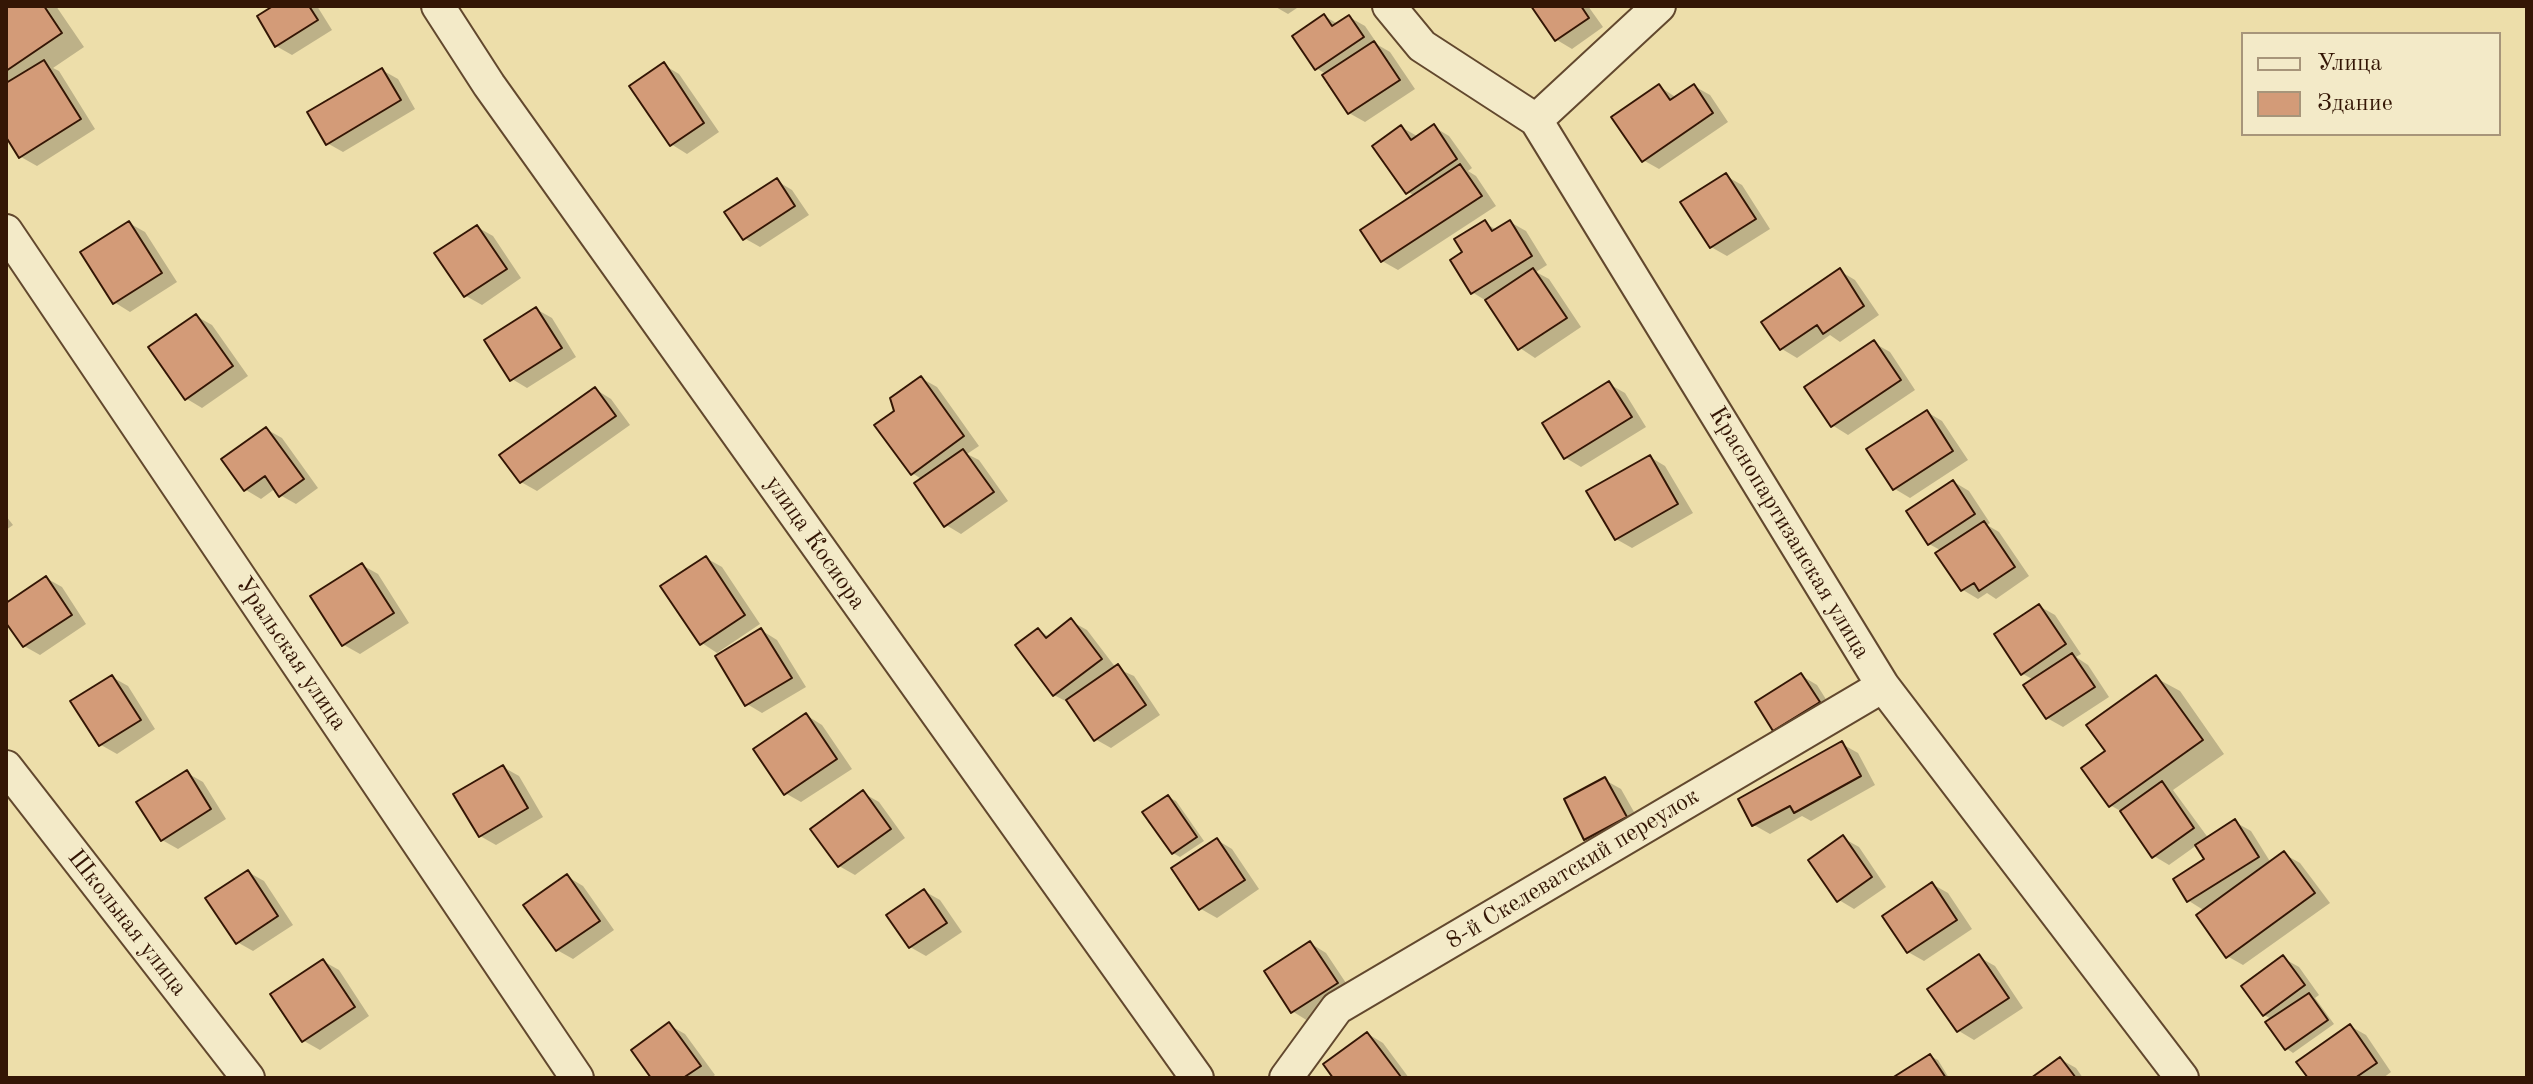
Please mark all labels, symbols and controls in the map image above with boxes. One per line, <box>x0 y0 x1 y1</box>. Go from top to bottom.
legend <box>2241 32 2501 136</box>
text: Улица <box>2317 52 2382 76</box>
text: Здание <box>2317 92 2393 116</box>
street label: Краснопартизанская улица <box>1702 402 1876 664</box>
street label: улица Косиора <box>758 470 872 616</box>
street label: Уральская улица <box>229 572 353 736</box>
street label: 8-й Скелеватский переулок <box>1441 782 1705 956</box>
street label: Школьная улица <box>61 844 193 1002</box>

